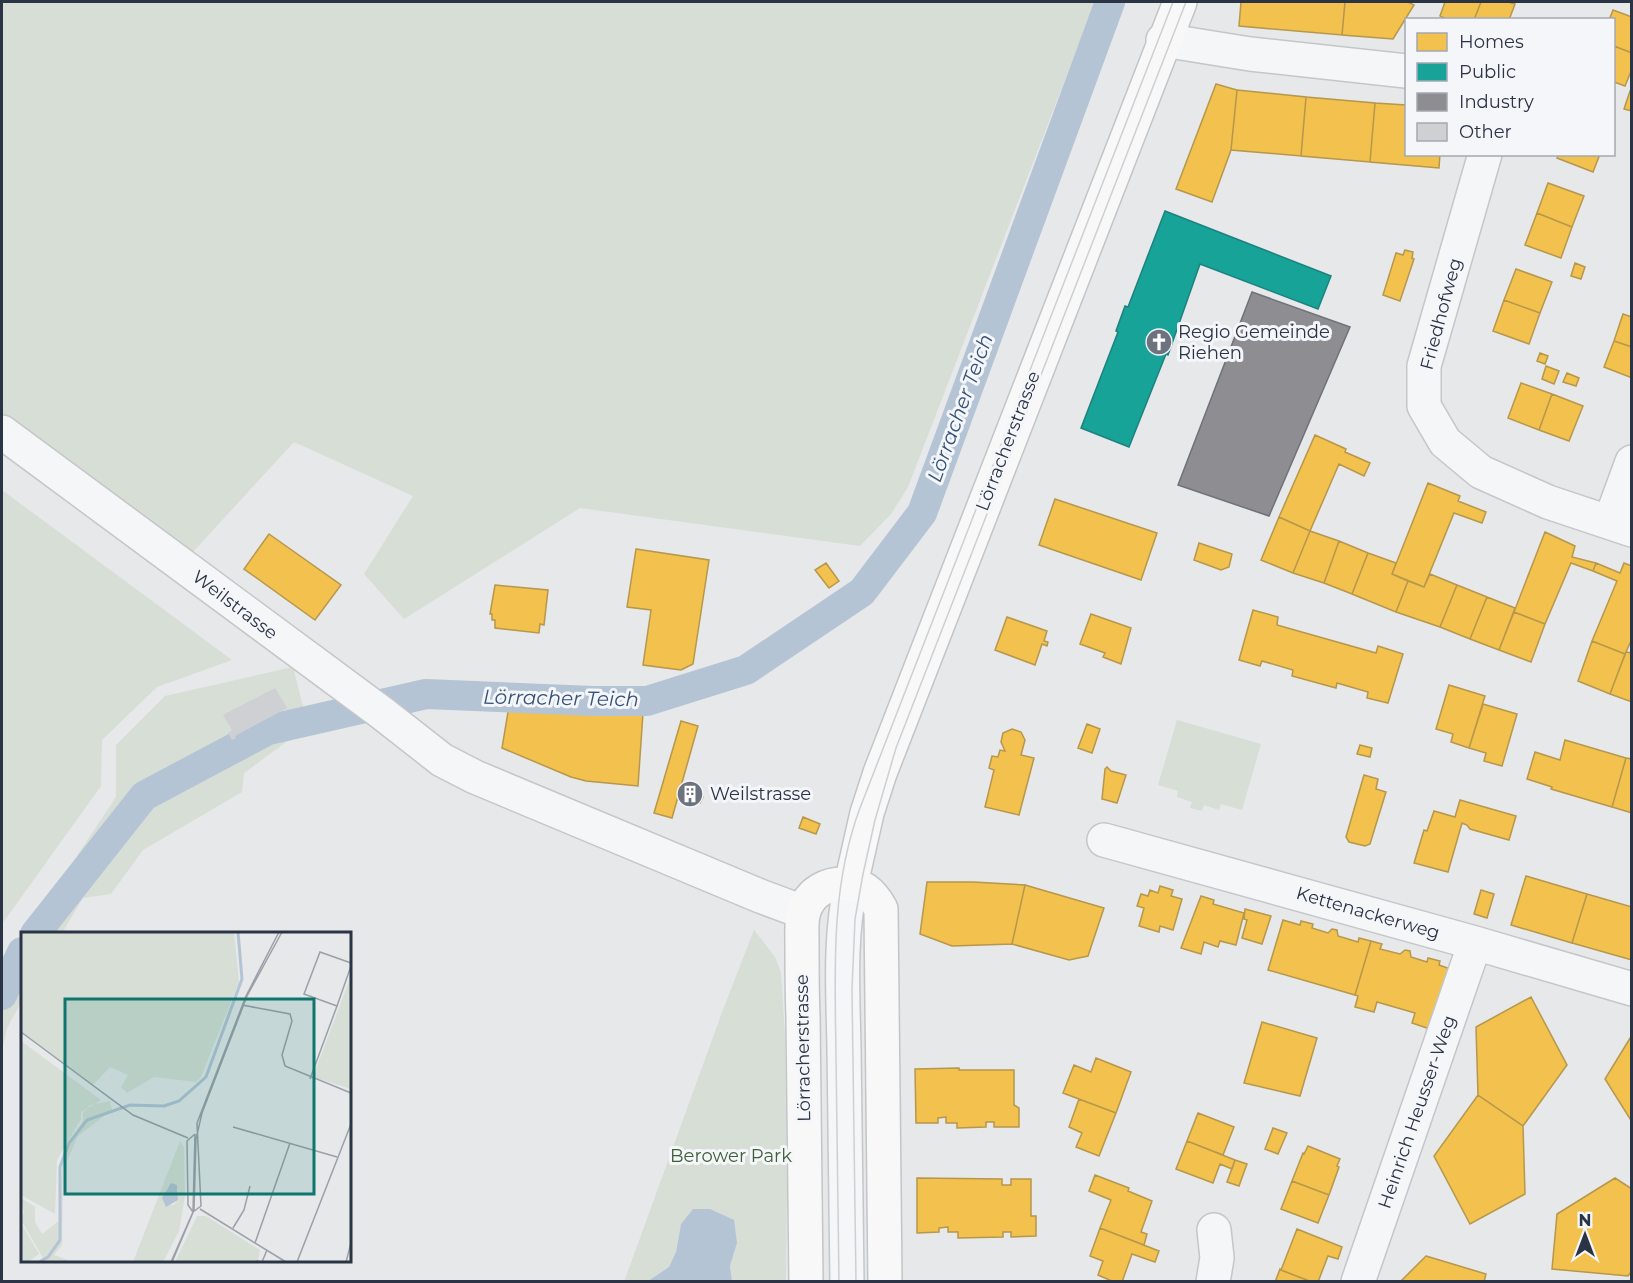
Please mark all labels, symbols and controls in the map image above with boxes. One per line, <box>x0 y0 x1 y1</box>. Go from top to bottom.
legend <box>1405 18 1615 156</box>
text: Homes <box>1459 31 1524 53</box>
text: Public <box>1459 61 1516 83</box>
text: Industry <box>1459 91 1534 113</box>
text: Other <box>1459 121 1512 143</box>
street label: Friedhofweg <box>1416 256 1466 372</box>
place label: Regio Gemeinde Riehen <box>1178 321 1330 364</box>
church icon: Regio Gemeinde Riehen <box>1144 327 1174 357</box>
water label: Lörracher Teich <box>922 331 998 485</box>
street label: Lörracherstrasse <box>971 368 1045 514</box>
street label: Weilstrasse <box>188 566 282 644</box>
water label: Lörracher Teich <box>483 685 639 711</box>
building icon: Weilstrasse <box>675 779 705 809</box>
place label: Weilstrasse <box>710 783 811 805</box>
street label: Kettenackerweg <box>1294 882 1442 944</box>
inset map <box>21 932 351 1262</box>
street label: Lörracherstrasse <box>791 974 815 1122</box>
street label: Heinrich Heusser-Weg <box>1374 1012 1460 1212</box>
park label: Berower Park <box>670 1145 792 1167</box>
north arrow <box>1555 1205 1615 1265</box>
text: N <box>1579 1211 1591 1230</box>

